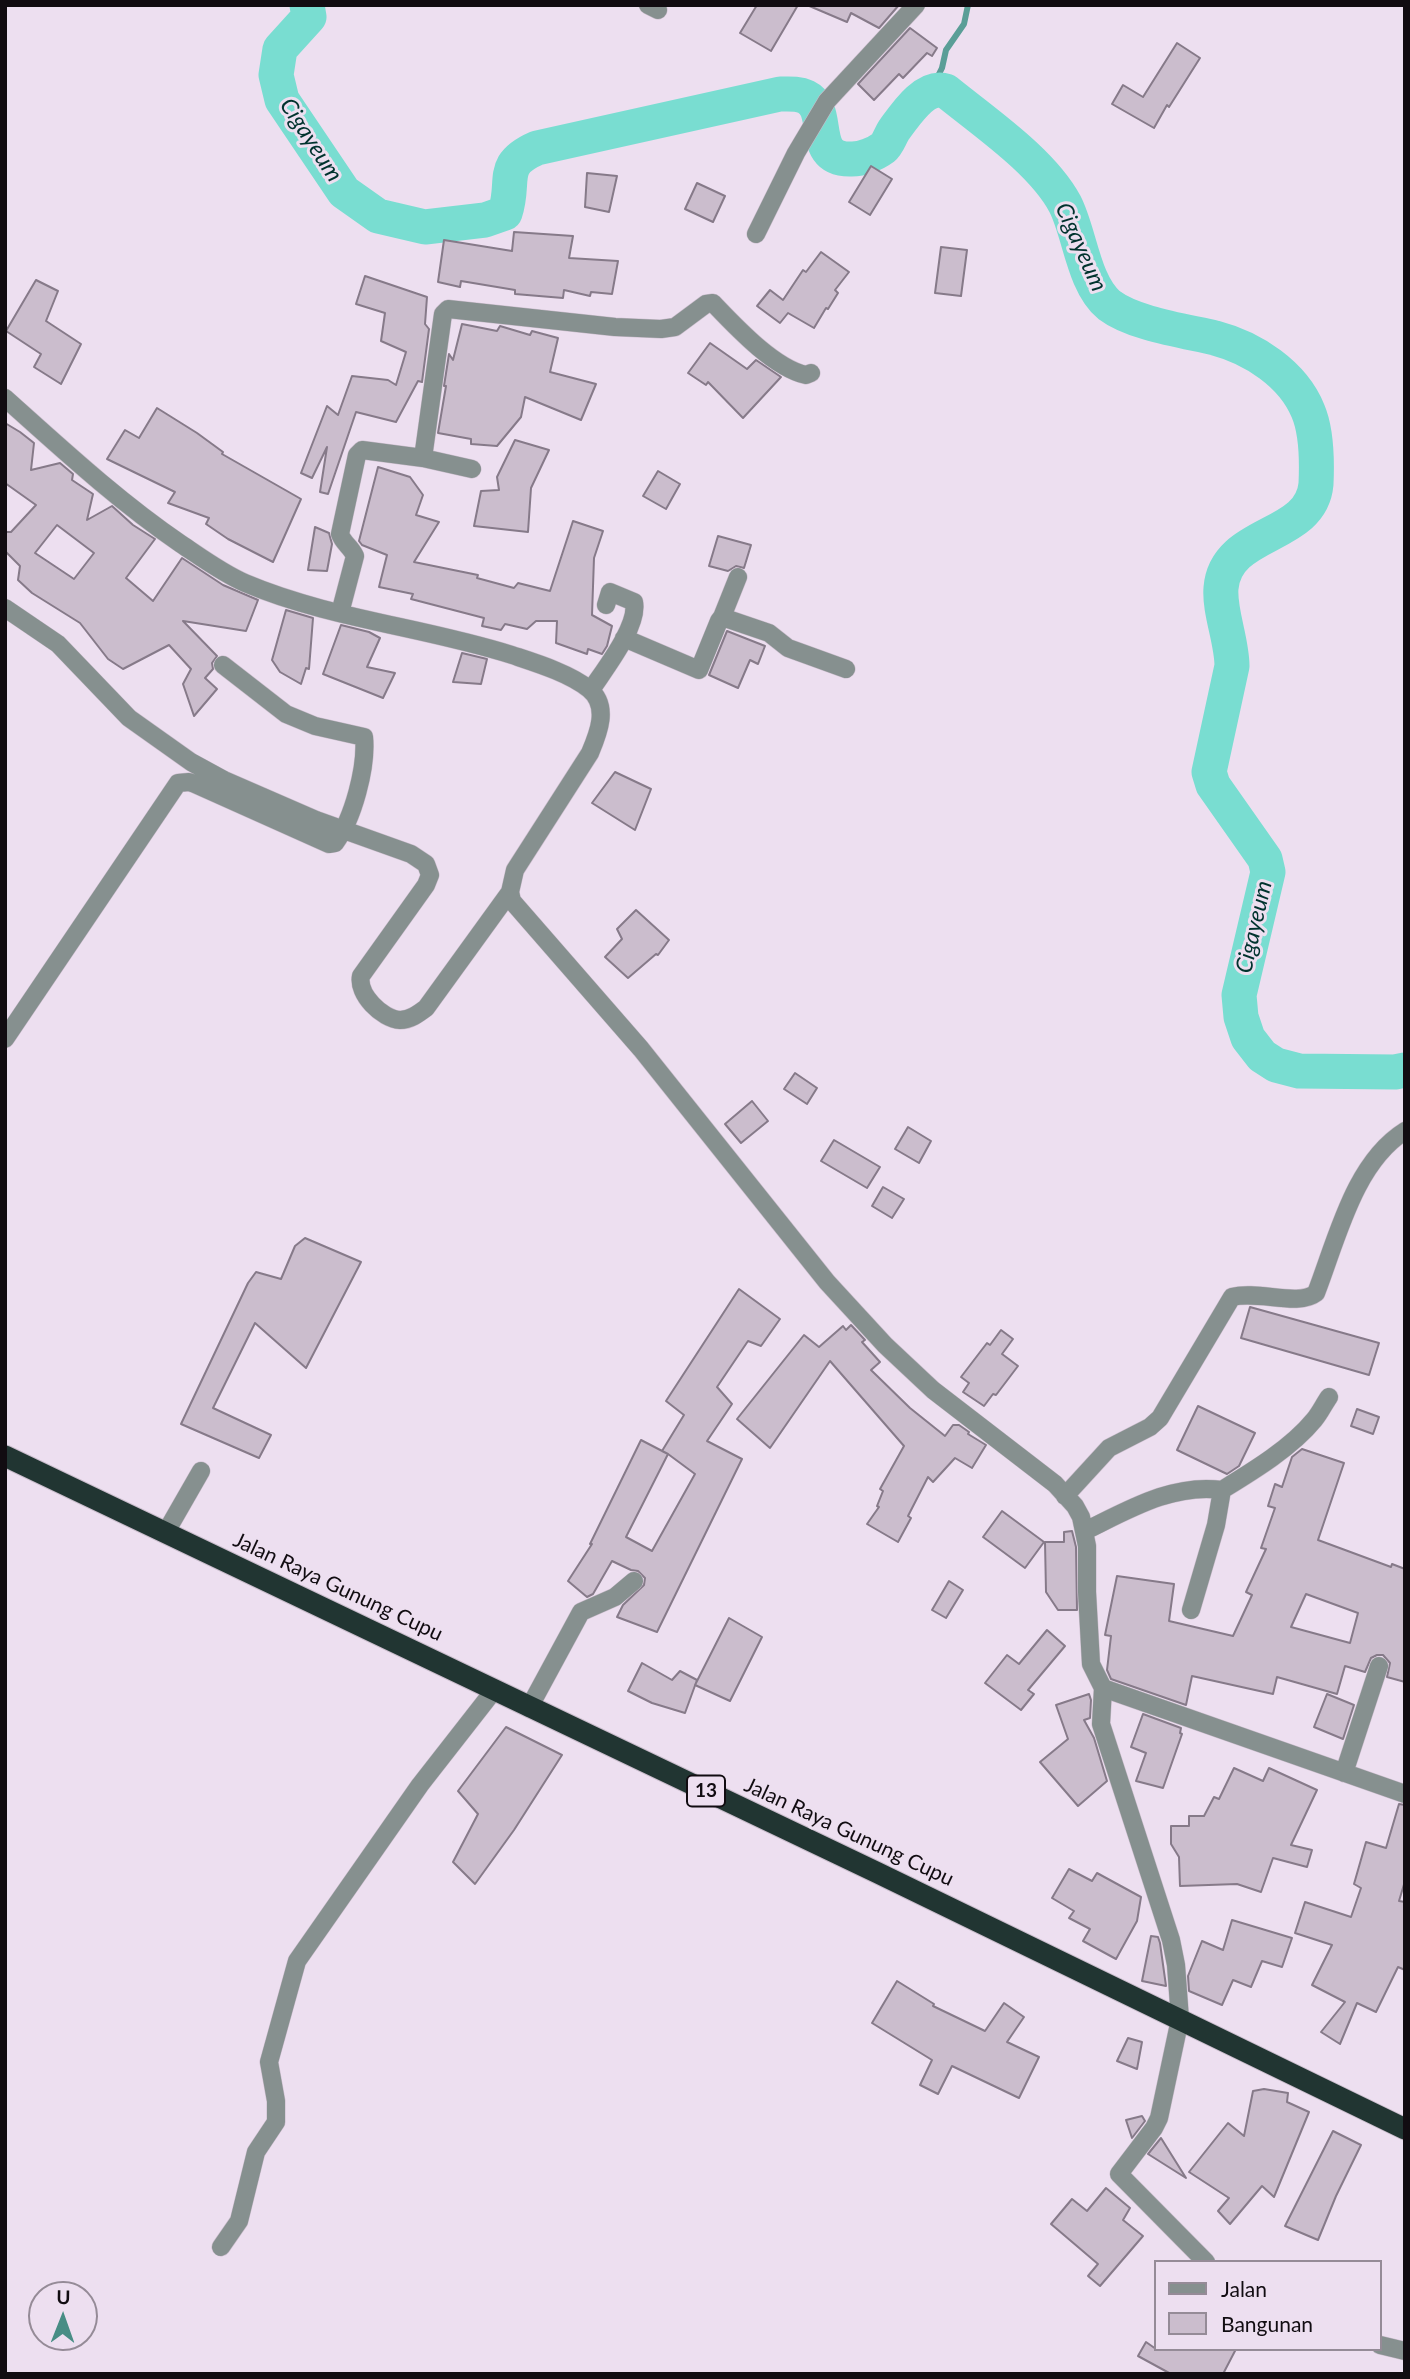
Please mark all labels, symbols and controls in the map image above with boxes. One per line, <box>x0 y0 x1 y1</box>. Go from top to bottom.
water label: Cigayeum <box>274 93 348 187</box>
water label: Cigayeum <box>1049 198 1113 296</box>
water label: Cigayeum <box>1230 878 1278 976</box>
street label: Jalan Raya Gunung Cupu <box>229 1527 447 1647</box>
street label: Jalan Raya Gunung Cupu <box>740 1772 958 1892</box>
road number: 13 <box>687 1776 725 1806</box>
legend <box>1154 2260 1382 2351</box>
text: Jalan <box>1221 2276 1267 2301</box>
north arrow <box>28 2281 98 2351</box>
text: U <box>56 2285 71 2308</box>
text: Bangunan <box>1221 2311 1313 2336</box>

